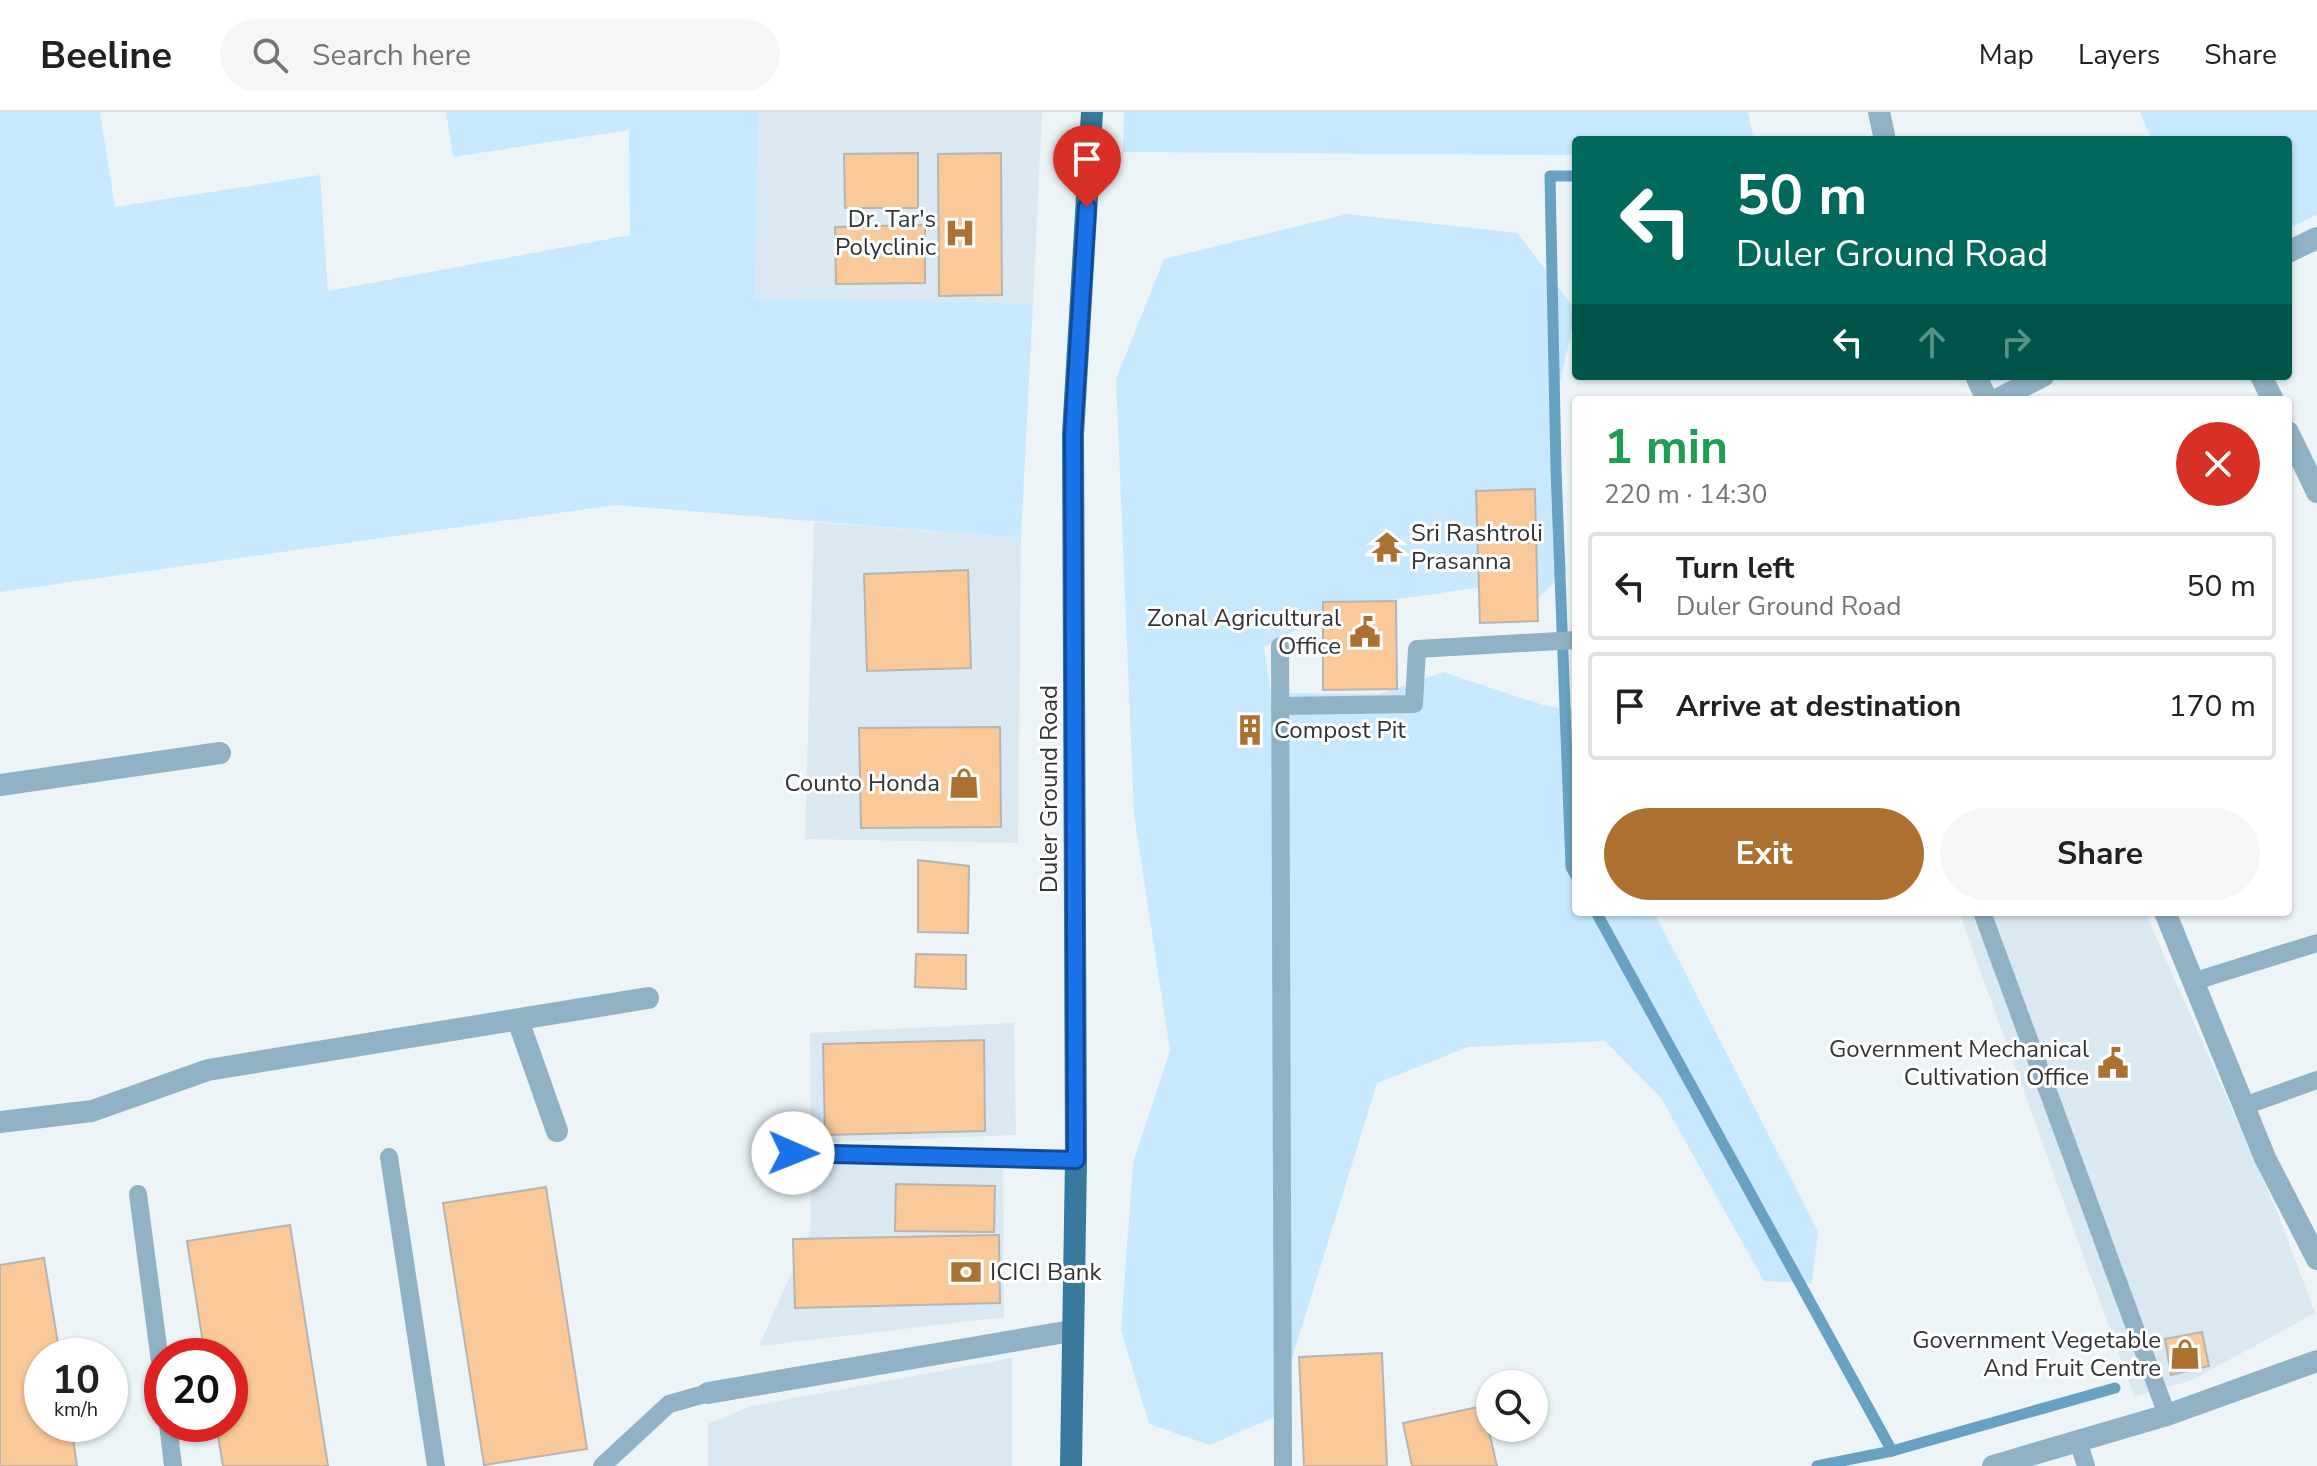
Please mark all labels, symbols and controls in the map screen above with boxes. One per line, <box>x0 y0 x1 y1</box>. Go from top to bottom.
search box <box>220 19 780 91</box>
text: Beeline <box>40 30 172 81</box>
icon: search <box>248 33 292 77</box>
text: Search here <box>312 35 471 76</box>
text: Map <box>1979 36 2034 74</box>
text: Layers <box>2078 36 2160 74</box>
text: Share <box>2204 36 2277 74</box>
pin <box>1053 125 1121 207</box>
icon: arrive <box>1065 137 1109 181</box>
text: 50 m <box>1736 157 1867 234</box>
icon: left <box>1604 168 1708 272</box>
place label: Dr. Tar's Polyclinic <box>835 203 936 263</box>
hospital icon: Dr. Tar's Polyclinic <box>943 216 977 250</box>
text: Duler Ground Road <box>1736 230 2048 279</box>
icon: left <box>1826 320 1870 364</box>
icon: ahead <box>1910 320 1954 364</box>
icon: right <box>1994 320 2038 364</box>
text: 1 min <box>1604 414 1728 480</box>
button: close <box>2176 422 2260 506</box>
text: 220 m · 14:30 <box>1604 477 1767 512</box>
place label: Sri Rashtroli Prasanna <box>1411 517 1543 577</box>
temple icon: Sri Rashtroli Prasanna <box>1370 530 1404 564</box>
text: Turn left <box>1676 548 1794 589</box>
icon: left <box>1608 564 1652 608</box>
text: 50 m <box>2187 566 2256 607</box>
text: Duler Ground Road <box>1676 589 1901 624</box>
place label: Zonal Agricultural Office <box>1147 602 1341 662</box>
public building icon: Zonal Agricultural Office <box>1348 615 1382 649</box>
icon: arrive <box>1608 684 1652 728</box>
street label: Duler Ground Road <box>1033 685 1065 893</box>
text: Arrive at destination <box>1676 686 1961 727</box>
text: 170 m <box>2169 686 2256 727</box>
building icon: Compost Pit <box>1233 713 1267 747</box>
place label: Compost Pit <box>1274 714 1406 746</box>
shop icon: Counto Honda <box>947 766 981 800</box>
place label: Counto Honda <box>785 767 940 799</box>
button: Exit <box>1604 808 1924 900</box>
button: Share <box>1940 808 2260 900</box>
place label: Government Mechanical Cultivation Office <box>1829 1033 2089 1093</box>
public building icon: Government Mechanical Cultivation Office <box>2096 1046 2130 1080</box>
position arrow <box>751 1111 835 1195</box>
bank icon: ICICI Bank <box>949 1255 983 1289</box>
place label: ICICI Bank <box>990 1256 1102 1288</box>
place label: Government Vegetable And Fruit Centre <box>1912 1324 2161 1384</box>
shop icon: Government Vegetable And Fruit Centre <box>2168 1337 2202 1371</box>
speed limit sign: 20 <box>144 1338 248 1442</box>
text: 10 <box>52 1353 100 1407</box>
map controls <box>1476 1370 1548 1442</box>
button: search <box>1476 1370 1548 1442</box>
text: km/h <box>54 1396 98 1423</box>

